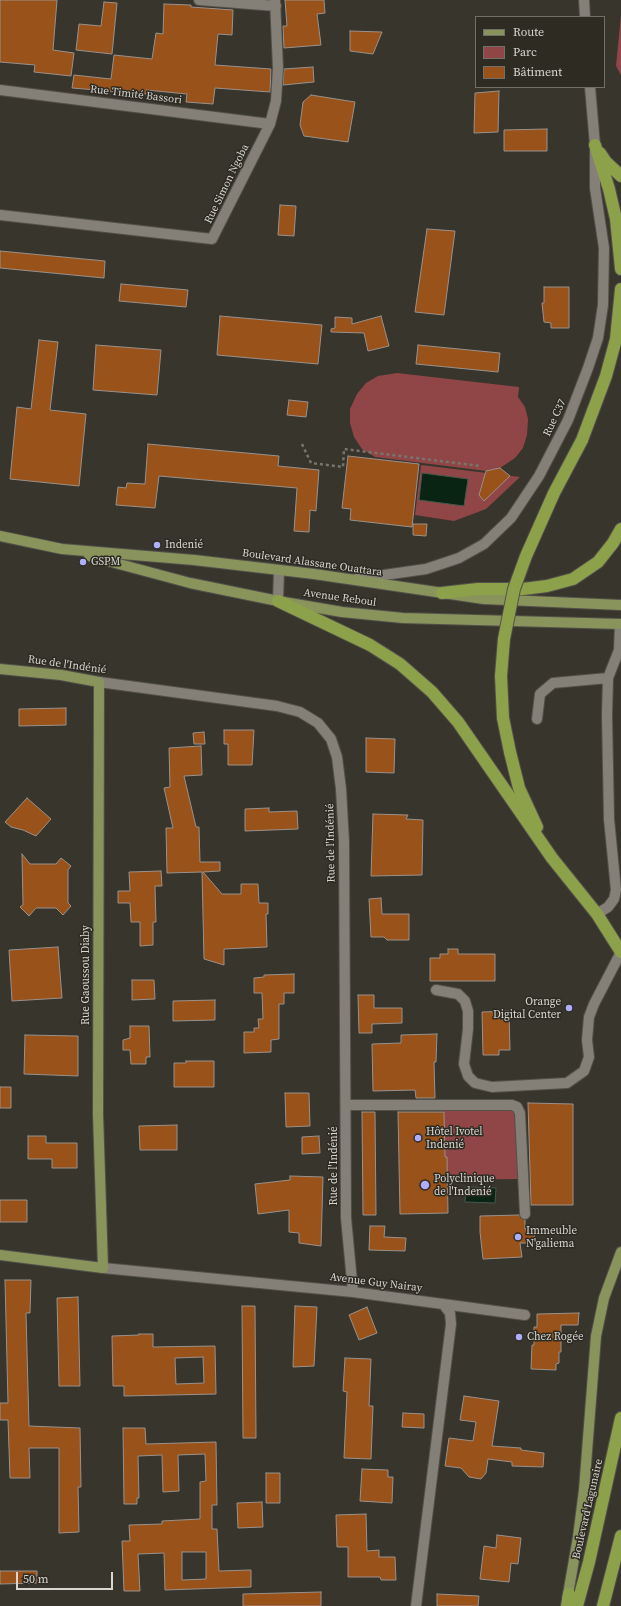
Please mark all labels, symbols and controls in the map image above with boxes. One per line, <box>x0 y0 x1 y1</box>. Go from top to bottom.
legend <box>475 16 605 88</box>
text: Route <box>513 24 544 40</box>
text: Parc <box>513 44 537 60</box>
text: Bâtiment <box>513 64 562 80</box>
street label: Rue Timité Bassori <box>89 83 183 107</box>
street label: Rue Simon Ngoba <box>202 142 252 226</box>
street label: Rue C37 <box>541 397 569 439</box>
place label: Indenié <box>165 538 203 552</box>
marker: Indenié <box>152 540 162 550</box>
street label: Boulevard Alassane Ouattara <box>241 547 383 579</box>
place label: GSPM <box>91 555 120 569</box>
marker: GSPM <box>78 557 88 567</box>
street label: Avenue Reboul <box>303 586 377 610</box>
street label: Rue de l'Indénié <box>27 653 107 677</box>
street label: Rue de l'Indénié <box>324 803 338 883</box>
street label: Rue Gaoussou Diaby <box>79 925 93 1025</box>
place label: Orange Digital Center <box>493 995 561 1021</box>
marker: Orange Digital Center <box>564 1003 574 1013</box>
place label: Hôtel Ivotel Indenié <box>426 1125 483 1151</box>
street label: Rue de l'Indénié <box>327 1126 341 1206</box>
marker: Hôtel Ivotel Indenié <box>413 1133 423 1143</box>
place label: Polyclinique de l'Indenié <box>434 1172 495 1198</box>
marker: Polyclinique de l'Indenié <box>419 1179 431 1191</box>
place label: Immeuble N'galiema <box>526 1224 577 1250</box>
marker: Immeuble N'galiema <box>513 1232 523 1242</box>
street label: Avenue Guy Nairay <box>329 1271 423 1295</box>
place label: Chez Rogée <box>527 1330 584 1344</box>
marker: Chez Rogée <box>514 1332 524 1342</box>
street label: Boulevard Lagunaire <box>570 1458 606 1560</box>
scale bar <box>18 1564 115 1590</box>
text: 50 m <box>23 1571 49 1587</box>

